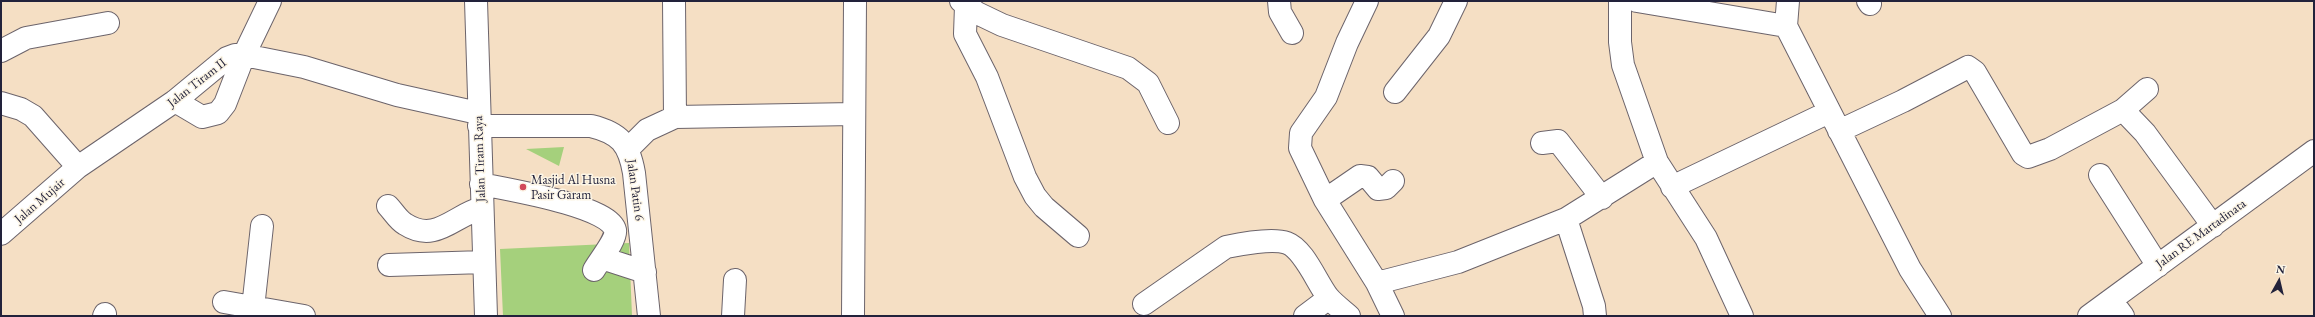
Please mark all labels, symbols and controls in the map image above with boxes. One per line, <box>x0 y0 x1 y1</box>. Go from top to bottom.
street label: Jalan Tiram II <box>164 55 230 111</box>
street label: Jalan Tiram Raya <box>471 115 489 203</box>
street label: Jalan Patin 6 <box>623 158 647 222</box>
place label: Masjid Al Husna Pasir Garam <box>531 172 615 203</box>
street label: Jalan Mujair <box>12 175 68 227</box>
marker: Masjid Al Husna Pasir Garam <box>518 182 528 192</box>
street label: Jalan RE Martadinata <box>2153 196 2249 272</box>
north arrow <box>2259 261 2299 301</box>
text: N <box>2275 262 2286 277</box>

